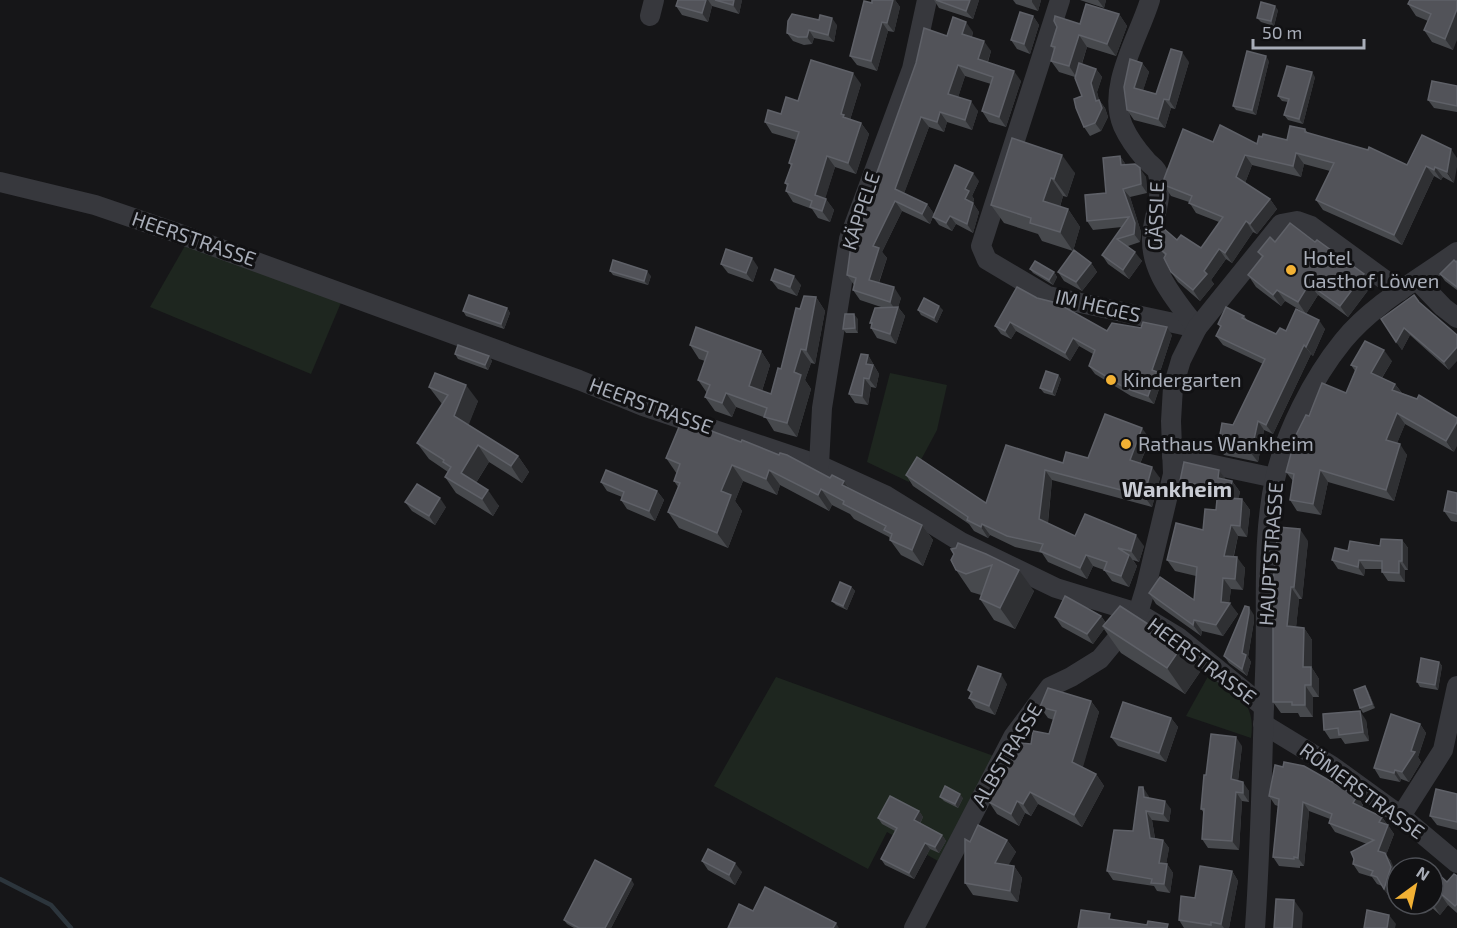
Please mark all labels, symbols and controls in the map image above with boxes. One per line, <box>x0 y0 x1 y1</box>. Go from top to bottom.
scale bar <box>1253 12 1364 50</box>
text: 50 m <box>1262 21 1302 43</box>
street label: KÄPPELE <box>836 169 884 253</box>
street label: GÄSSLE <box>1142 181 1168 251</box>
street label: HEERSTRASSE <box>129 206 259 270</box>
place label: Hotel Gasthof Löwen <box>1303 245 1439 292</box>
marker: Hotel Gasthof Löwen <box>1284 263 1298 277</box>
street label: IM HEGES <box>1053 284 1143 326</box>
place label: Kindergarten <box>1123 367 1242 391</box>
street label: HEERSTRASSE <box>586 372 716 438</box>
marker: Kindergarten <box>1104 373 1118 387</box>
place label: Rathaus Wankheim <box>1138 431 1314 455</box>
marker: Rathaus Wankheim <box>1119 437 1133 451</box>
district label: Wankheim <box>1122 475 1232 501</box>
street label: HAUPTSTRASSE <box>1253 481 1287 626</box>
street label: HEERSTRASSE <box>1144 612 1261 709</box>
street label: ALBSTRASSE <box>966 698 1046 811</box>
street label: RÖMERSTRASSE <box>1296 737 1430 843</box>
north arrow <box>1385 856 1445 916</box>
text: N <box>1413 862 1433 884</box>

